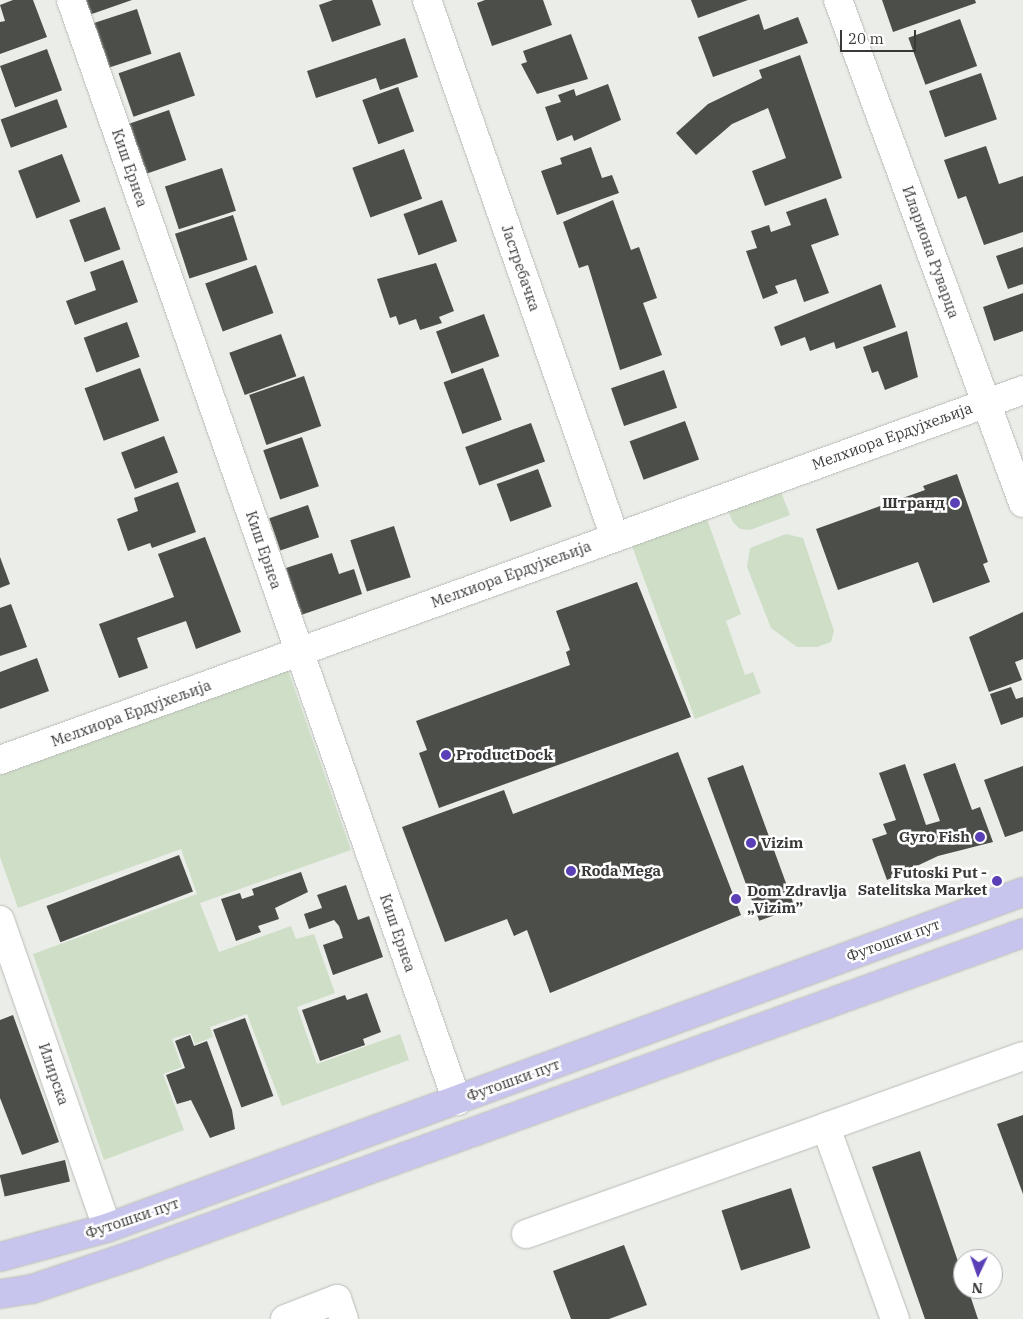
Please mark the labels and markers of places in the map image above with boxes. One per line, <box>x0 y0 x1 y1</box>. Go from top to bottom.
place label: Штранд <box>882 494 945 512</box>
marker: Штранд <box>949 497 961 509</box>
place label: ProductDock <box>456 746 553 764</box>
marker: ProductDock <box>440 749 452 761</box>
place label: Gyro Fish <box>899 828 970 846</box>
marker: Gyro Fish <box>974 831 986 843</box>
place label: Vizim <box>761 834 803 852</box>
marker: Vizim <box>745 837 757 849</box>
place label: Roda Mega <box>581 862 661 880</box>
place label: Futoski Put - Satelitska Market <box>858 863 987 898</box>
marker: Roda Mega <box>565 865 577 877</box>
marker: Futoski Put - Satelitska Market <box>991 875 1003 887</box>
place label: Dom Zdravlja „Vizim” <box>747 881 847 916</box>
marker: Dom Zdravlja „Vizim” <box>729 892 743 906</box>

